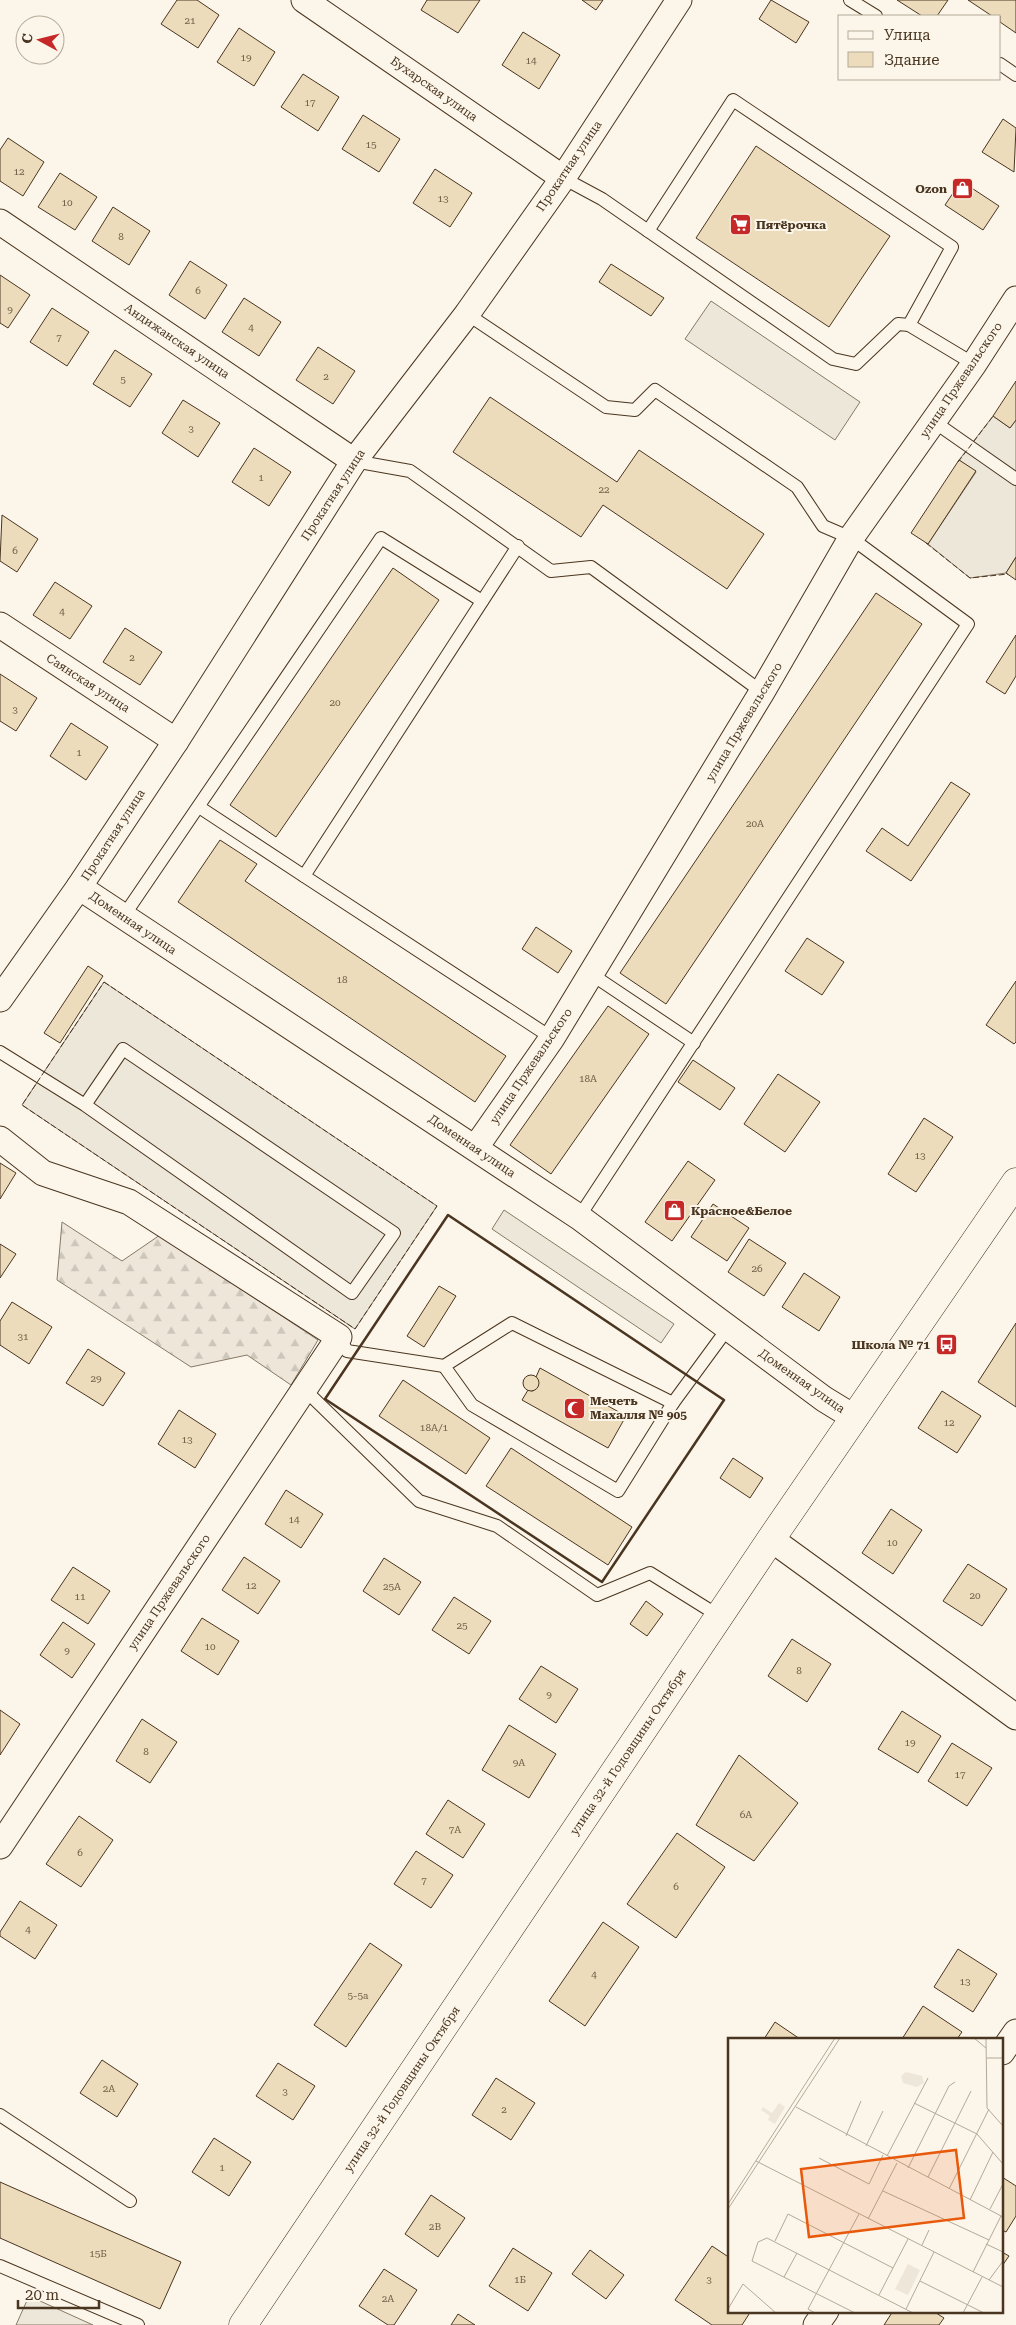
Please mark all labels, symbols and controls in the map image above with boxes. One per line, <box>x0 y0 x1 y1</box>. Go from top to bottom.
north arrow <box>15 15 65 65</box>
house number: 21 <box>184 15 196 26</box>
legend <box>838 15 1001 80</box>
text: Улица <box>884 26 930 44</box>
text: С <box>19 32 36 44</box>
text: Здание <box>884 51 940 69</box>
house number: 19 <box>240 52 252 63</box>
street label: Бухарская улица <box>388 54 481 125</box>
house number: 14 <box>525 55 537 66</box>
house number: 17 <box>304 97 316 108</box>
street label: Прокатная улица <box>533 118 605 214</box>
house number: 15 <box>365 139 377 150</box>
house number: 12 <box>13 166 25 177</box>
shop icon: Ozon <box>951 177 975 201</box>
place label: Ozon <box>915 182 947 196</box>
house number: 13 <box>437 193 449 204</box>
house number: 10 <box>61 197 73 208</box>
supermarket icon: Пятёрочка <box>728 213 752 237</box>
place label: Пятёрочка <box>756 218 826 232</box>
house number: 8 <box>118 231 124 242</box>
house number: 6 <box>195 285 201 296</box>
street label: Андижанская улица <box>122 301 233 382</box>
house number: 9 <box>7 304 13 315</box>
street label: улица Пржевальского <box>917 319 1005 441</box>
house number: 4 <box>248 322 254 333</box>
house number: 7 <box>56 332 62 343</box>
house number: 2 <box>323 371 329 382</box>
house number: 5 <box>120 374 126 385</box>
house number: 3 <box>188 423 194 434</box>
street label: Прокатная улица <box>298 446 368 543</box>
house number: 1 <box>258 472 264 483</box>
house number: 22 <box>598 484 610 495</box>
house number: 6 <box>12 545 18 556</box>
house number: 4 <box>59 606 65 617</box>
street label: Саянская улица <box>44 651 133 715</box>
house number: 2 <box>129 652 135 663</box>
street label: улица Пржевальского <box>703 660 785 784</box>
house number: 20 <box>329 697 341 708</box>
house number: 3 <box>12 704 18 715</box>
house number: 1 <box>76 747 82 758</box>
street label: Прокатная улица <box>78 786 148 883</box>
house number: 20А <box>746 818 764 829</box>
street label: Доменная улица <box>87 889 180 958</box>
house number: 18 <box>336 974 348 985</box>
street label: улица Пржевальского <box>487 1005 575 1127</box>
house number: 18А <box>579 1073 597 1084</box>
street label: Доменная улица <box>426 1112 519 1181</box>
house number: 13 <box>914 1150 926 1161</box>
shop icon: Красное&Белое <box>663 1199 687 1223</box>
place label: Красное&Белое <box>691 1204 792 1218</box>
house number: 26 <box>751 1263 763 1274</box>
house number: 31 <box>17 1331 29 1342</box>
bus stop icon: Школа № 71 <box>934 1333 958 1357</box>
place label: Школа № 71 <box>851 1338 930 1352</box>
street label: Доменная улица <box>756 1346 848 1416</box>
house number: 29 <box>90 1373 102 1384</box>
place label: Мечеть Махалля № 905 <box>590 1394 687 1422</box>
mosque icon: Мечеть Махалля № 905 <box>562 1396 586 1420</box>
house number: 12 <box>943 1417 955 1428</box>
house number: 18А/1 <box>420 1422 449 1433</box>
house number: 13 <box>181 1434 193 1445</box>
house number: 14 <box>288 1514 300 1525</box>
street label: улица Пржевальского <box>125 1531 213 1653</box>
house number: 10 <box>886 1537 898 1548</box>
house number: 12 <box>245 1580 257 1591</box>
house number: 25А <box>383 1581 401 1592</box>
house number: 20 <box>969 1590 981 1601</box>
house number: 11 <box>74 1591 86 1602</box>
house number: 25 <box>456 1620 468 1631</box>
house number: 10 <box>204 1641 216 1652</box>
house number: 9 <box>64 1645 70 1656</box>
house number: 8 <box>796 1665 802 1676</box>
street label: улица 32-й Годовщины Октября <box>567 1666 689 1838</box>
house number: 9 <box>546 1689 552 1700</box>
house number: 19 <box>904 1737 916 1748</box>
house number: 8 <box>143 1746 149 1757</box>
house number: 9А <box>513 1757 525 1768</box>
house number: 17 <box>954 1769 966 1780</box>
house number: 6А <box>740 1809 752 1820</box>
house number: 7А <box>449 1824 461 1835</box>
house number: 6 <box>77 1847 83 1858</box>
house number: 7 <box>421 1875 427 1886</box>
house number: 6 <box>673 1881 679 1892</box>
house number: 4 <box>25 1924 31 1935</box>
house number: 4 <box>591 1969 597 1980</box>
house number: 13 <box>959 1976 971 1987</box>
house number: 5-5а <box>347 1990 369 2001</box>
street label: улица 32-й Годовщины Октября <box>341 2003 463 2175</box>
inset map <box>728 2038 1004 2312</box>
house number: 2А <box>103 2083 115 2094</box>
house number: 3 <box>282 2086 288 2097</box>
house number: 2 <box>501 2104 507 2115</box>
house number: 1 <box>219 2162 225 2173</box>
house number: 2В <box>429 2221 441 2232</box>
house number: 15Б <box>89 2248 107 2259</box>
house number: 1Б <box>514 2274 527 2285</box>
house number: 3 <box>706 2274 712 2285</box>
scale bar <box>18 2278 99 2310</box>
text: 20 m <box>25 2286 60 2304</box>
house number: 2А <box>382 2293 394 2304</box>

